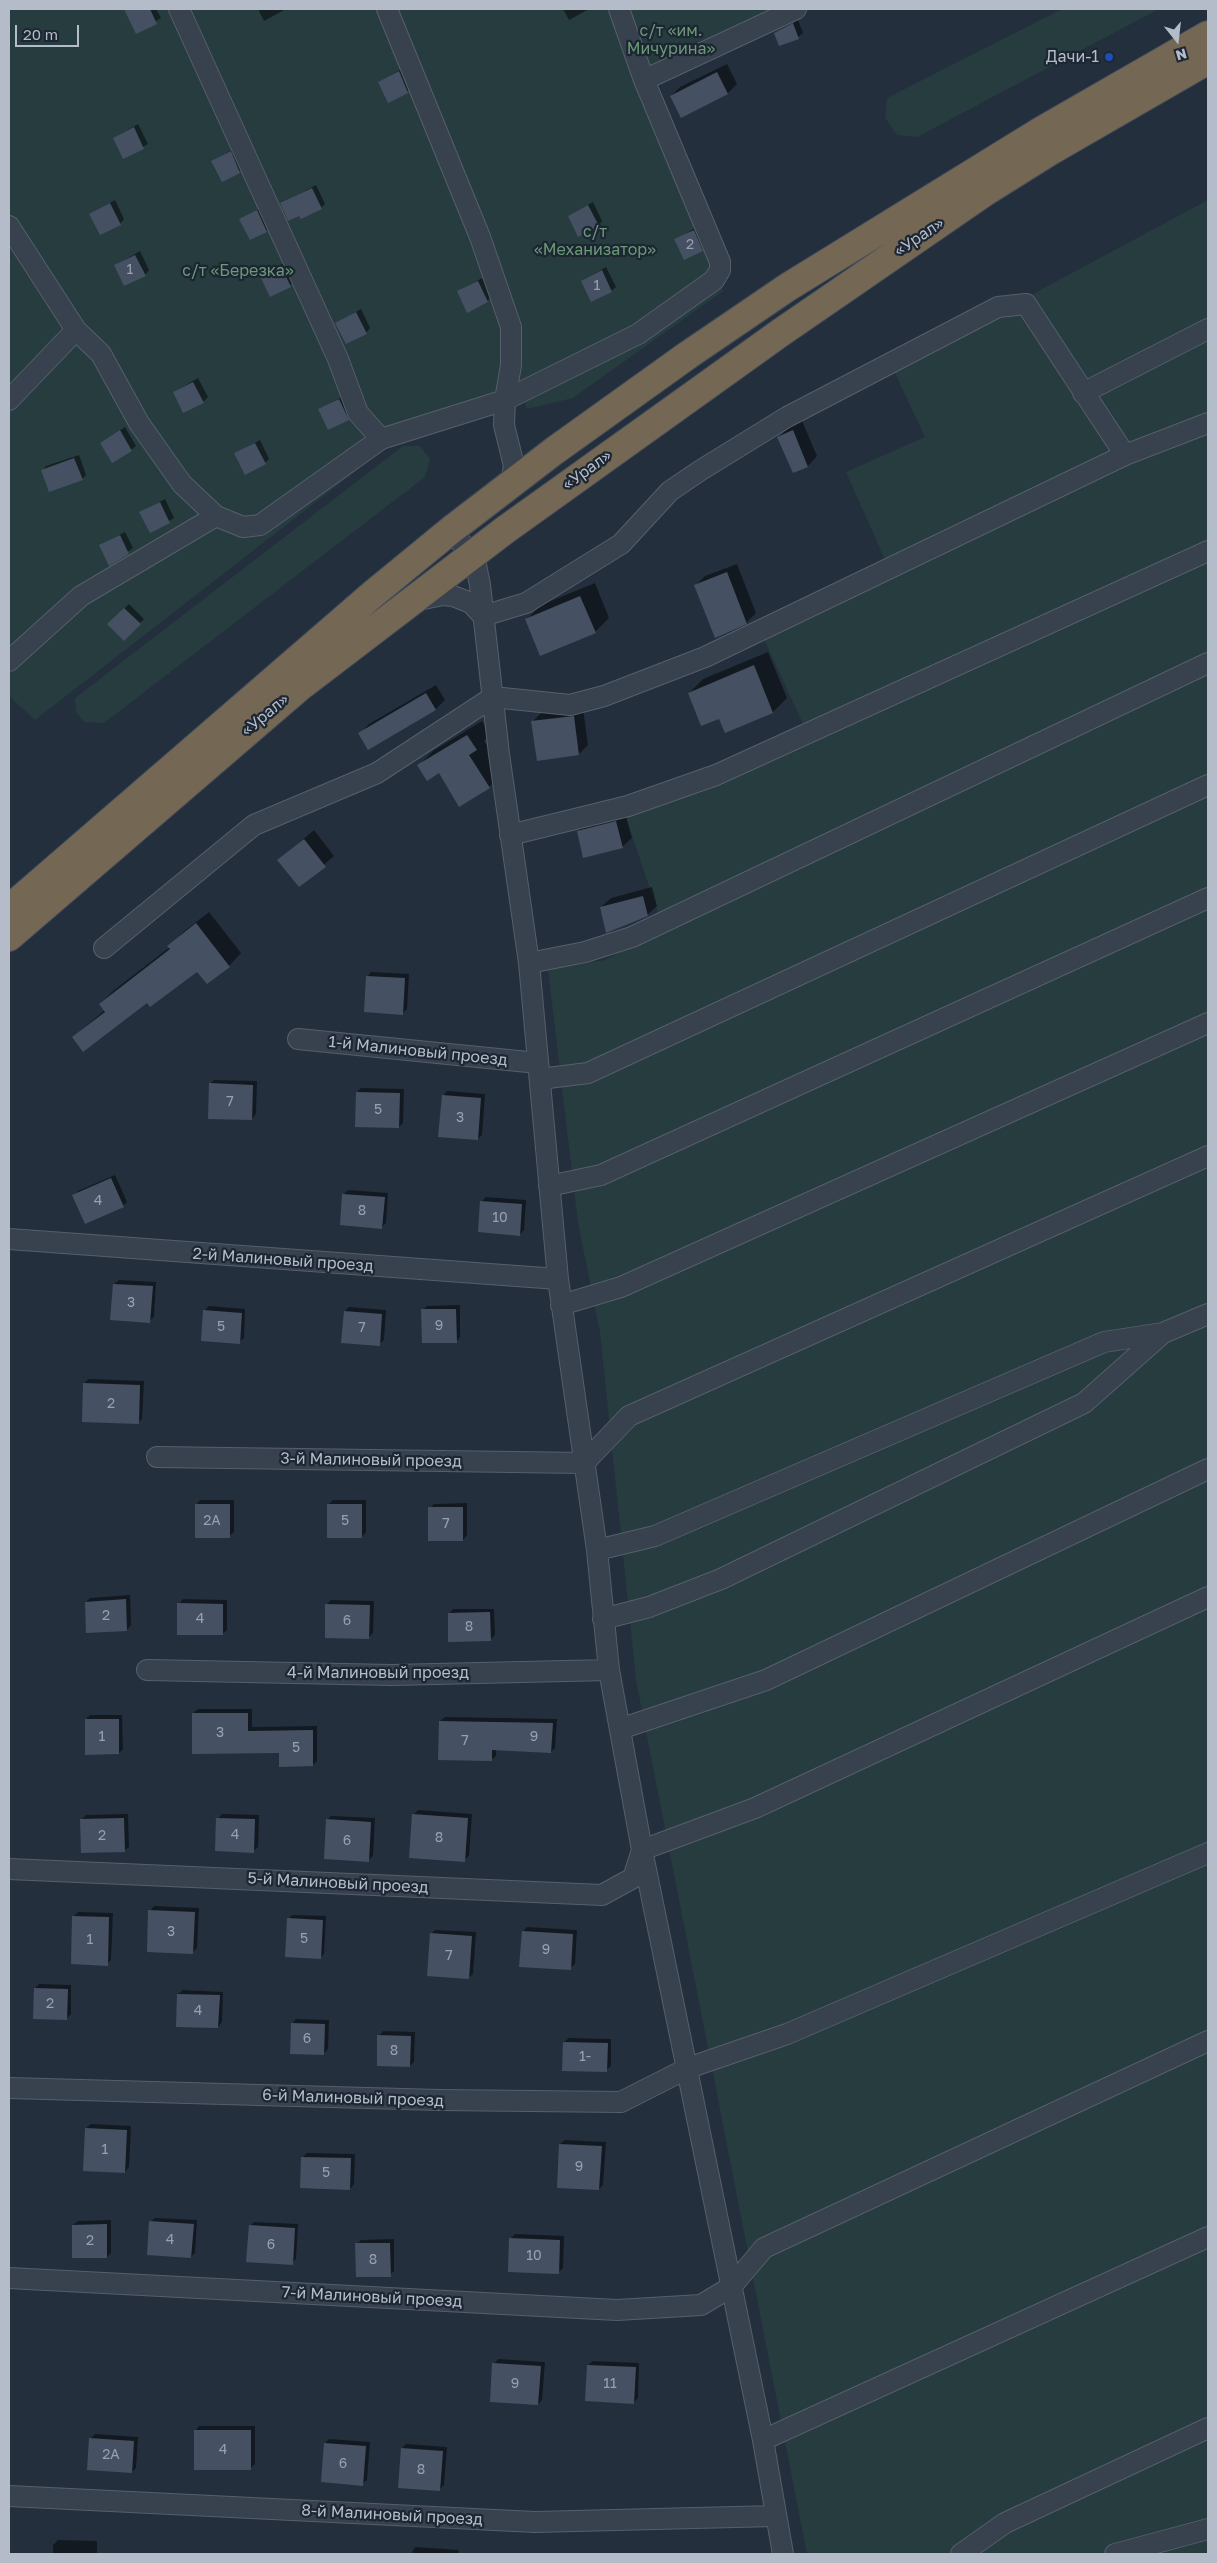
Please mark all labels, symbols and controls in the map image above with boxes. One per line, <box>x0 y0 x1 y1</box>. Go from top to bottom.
scale bar <box>18 15 81 47</box>
north arrow <box>1152 15 1202 65</box>
park label: с/т «им. Мичурина» <box>627 21 715 59</box>
text: 20 m <box>23 25 58 43</box>
text: N <box>1174 45 1189 65</box>
place label: Дачи-1 <box>1046 47 1099 67</box>
marker: Дачи-1 <box>1103 51 1115 63</box>
street label: «Урал» <box>890 213 948 261</box>
park label: с/т «Механизатор» <box>534 222 656 260</box>
house number: 2 <box>686 237 694 253</box>
park label: с/т «Березка» <box>182 261 294 281</box>
house number: 1 <box>127 262 133 278</box>
house number: 1 <box>594 278 600 294</box>
street label: «Урал» <box>559 446 615 494</box>
street label: «Урал» <box>237 690 293 740</box>
street label: 1-й Малиновый проезд <box>328 1032 508 1070</box>
house number: 7 <box>226 1094 234 1110</box>
house number: 5 <box>374 1102 382 1118</box>
house number: 3 <box>456 1110 464 1126</box>
house number: 4 <box>94 1193 102 1209</box>
house number: 8 <box>358 1203 366 1219</box>
house number: 10 <box>492 1210 508 1226</box>
street label: 2-й Малиновый проезд <box>192 1244 374 1276</box>
house number: 3 <box>127 1295 135 1311</box>
house number: 9 <box>435 1318 443 1334</box>
house number: 5 <box>217 1319 225 1335</box>
house number: 7 <box>358 1320 366 1336</box>
house number: 2 <box>107 1396 115 1412</box>
street label: 3-й Малиновый проезд <box>280 1449 462 1471</box>
house number: 2А <box>203 1513 221 1529</box>
house number: 5 <box>341 1513 349 1529</box>
house number: 7 <box>442 1516 450 1532</box>
house number: 2 <box>102 1608 110 1624</box>
house number: 4 <box>196 1611 204 1627</box>
house number: 6 <box>343 1613 351 1629</box>
house number: 8 <box>465 1619 473 1635</box>
street label: 4-й Малиновый проезд <box>287 1663 469 1683</box>
house number: 3 <box>216 1725 224 1741</box>
house number: 1 <box>99 1729 105 1745</box>
house number: 9 <box>530 1729 538 1745</box>
house number: 7 <box>461 1733 469 1749</box>
house number: 5 <box>292 1740 300 1756</box>
house number: 4 <box>231 1827 239 1843</box>
house number: 2 <box>98 1828 106 1844</box>
house number: 8 <box>435 1830 443 1846</box>
house number: 6 <box>343 1833 351 1849</box>
street label: 5-й Малиновый проезд <box>247 1869 429 1897</box>
house number: 3 <box>167 1924 175 1940</box>
house number: 5 <box>300 1931 308 1947</box>
house number: 1 <box>87 1932 93 1948</box>
house number: 9 <box>542 1942 550 1958</box>
house number: 7 <box>445 1948 453 1964</box>
house number: 2 <box>46 1996 54 2012</box>
house number: 4 <box>194 2003 202 2019</box>
house number: 6 <box>303 2031 311 2047</box>
house number: 8 <box>390 2043 398 2059</box>
house number: 1- <box>579 2049 591 2065</box>
street label: 6-й Малиновый проезд <box>262 2085 444 2111</box>
house number: 1 <box>102 2142 108 2158</box>
house number: 9 <box>575 2159 583 2175</box>
house number: 5 <box>322 2165 330 2181</box>
house number: 4 <box>166 2232 174 2248</box>
house number: 2 <box>86 2233 94 2249</box>
house number: 6 <box>267 2237 275 2253</box>
house number: 10 <box>526 2248 542 2264</box>
house number: 8 <box>369 2252 377 2268</box>
street label: 7-й Малиновый проезд <box>281 2283 463 2311</box>
house number: 9 <box>511 2376 519 2392</box>
house number: 11 <box>603 2376 617 2392</box>
house number: 4 <box>219 2442 227 2458</box>
house number: 2А <box>102 2447 120 2463</box>
house number: 6 <box>339 2456 347 2472</box>
house number: 8 <box>417 2462 425 2478</box>
street label: 8-й Малиновый проезд <box>301 2501 483 2529</box>

